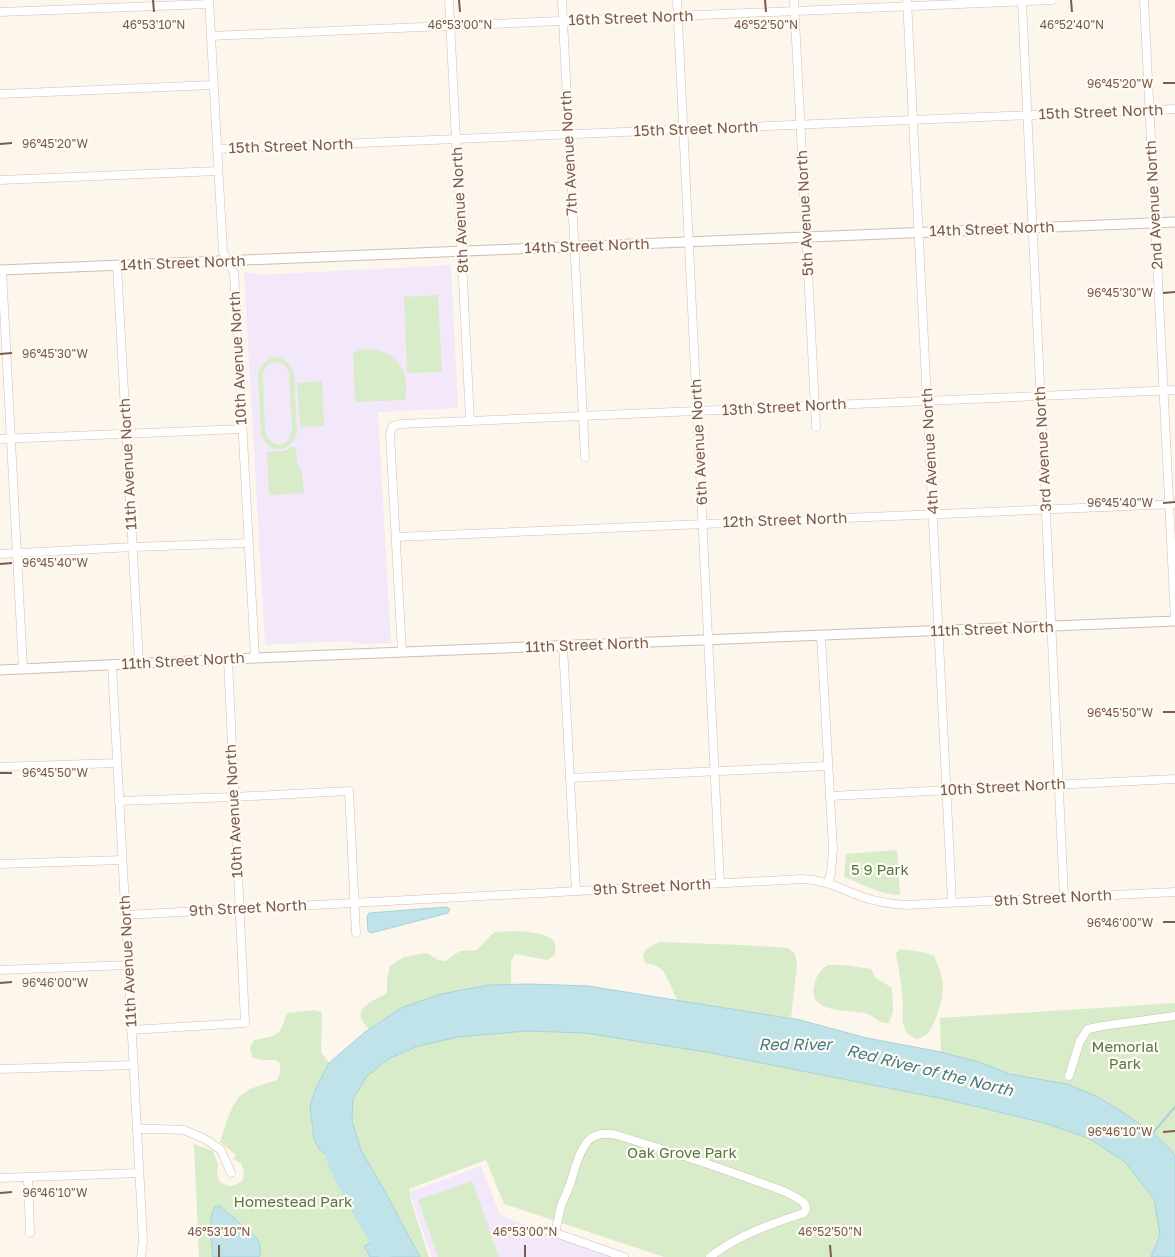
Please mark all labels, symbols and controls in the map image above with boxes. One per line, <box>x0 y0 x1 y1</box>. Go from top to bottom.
street label: 16th Street North <box>568 6 694 28</box>
text: 46°53'10"N <box>123 17 185 32</box>
text: 46°53'00"N <box>428 17 492 32</box>
text: 46°52'50"N <box>734 17 798 32</box>
text: 46°52'40"N <box>1040 17 1104 32</box>
text: 96°45'20"W <box>1087 76 1153 91</box>
street label: 7th Avenue North <box>556 90 580 216</box>
street label: 15th Street North <box>1038 100 1164 122</box>
street label: 15th Street North <box>633 117 759 139</box>
street label: 15th Street North <box>228 134 354 156</box>
text: 96°45'20"W <box>22 136 88 151</box>
street label: 2nd Avenue North <box>1141 140 1165 270</box>
street label: 8th Avenue North <box>447 146 471 274</box>
street label: 5th Avenue North <box>792 150 816 277</box>
street label: 14th Street North <box>929 217 1055 239</box>
street label: 14th Street North <box>524 234 650 256</box>
street label: 14th Street North <box>120 251 246 273</box>
text: 96°45'30"W <box>1087 285 1153 300</box>
street label: 10th Avenue North <box>225 291 249 425</box>
text: 96°45'30"W <box>22 346 88 361</box>
street label: 6th Avenue North <box>686 378 710 506</box>
street label: 3rd Avenue North <box>1030 386 1054 512</box>
street label: 4th Avenue North <box>917 387 941 515</box>
street label: 13th Street North <box>721 394 847 418</box>
street label: 11th Avenue North <box>115 398 139 530</box>
text: 96°45'40"W <box>1087 495 1154 510</box>
street label: 12th Street North <box>722 508 848 530</box>
text: 96°45'40"W <box>22 555 89 570</box>
street label: 11th Street North <box>930 617 1054 639</box>
street label: 11th Street North <box>525 633 649 655</box>
street label: 11th Street North <box>121 648 245 672</box>
text: 96°45'50"W <box>1087 705 1153 720</box>
street label: 10th Avenue North <box>221 744 245 878</box>
text: 96°45'50"W <box>22 765 88 780</box>
street label: 10th Street North <box>940 774 1066 798</box>
park label: 5 9 Park <box>851 860 909 878</box>
street label: 9th Street North <box>593 874 711 898</box>
street label: 9th Street North <box>994 885 1112 909</box>
street label: 11th Avenue North <box>115 895 139 1027</box>
street label: 9th Street North <box>189 895 307 919</box>
text: 96°46'00"W <box>1087 915 1154 930</box>
text: 96°46'00"W <box>22 975 89 990</box>
water label: Red River <box>758 1034 834 1054</box>
park label: Memorial Park <box>1091 1037 1159 1072</box>
water label: Red River of the North <box>845 1040 1016 1101</box>
text: 96°46'10"W <box>1087 1124 1153 1139</box>
park label: Oak Grove Park <box>627 1143 737 1161</box>
text: 96°46'10"W <box>22 1185 88 1200</box>
park label: Homestead Park <box>234 1192 353 1210</box>
text: 46°53'10"N <box>188 1224 250 1239</box>
text: 46°53'00"N <box>493 1224 557 1239</box>
text: 46°52'50"N <box>798 1224 862 1239</box>

